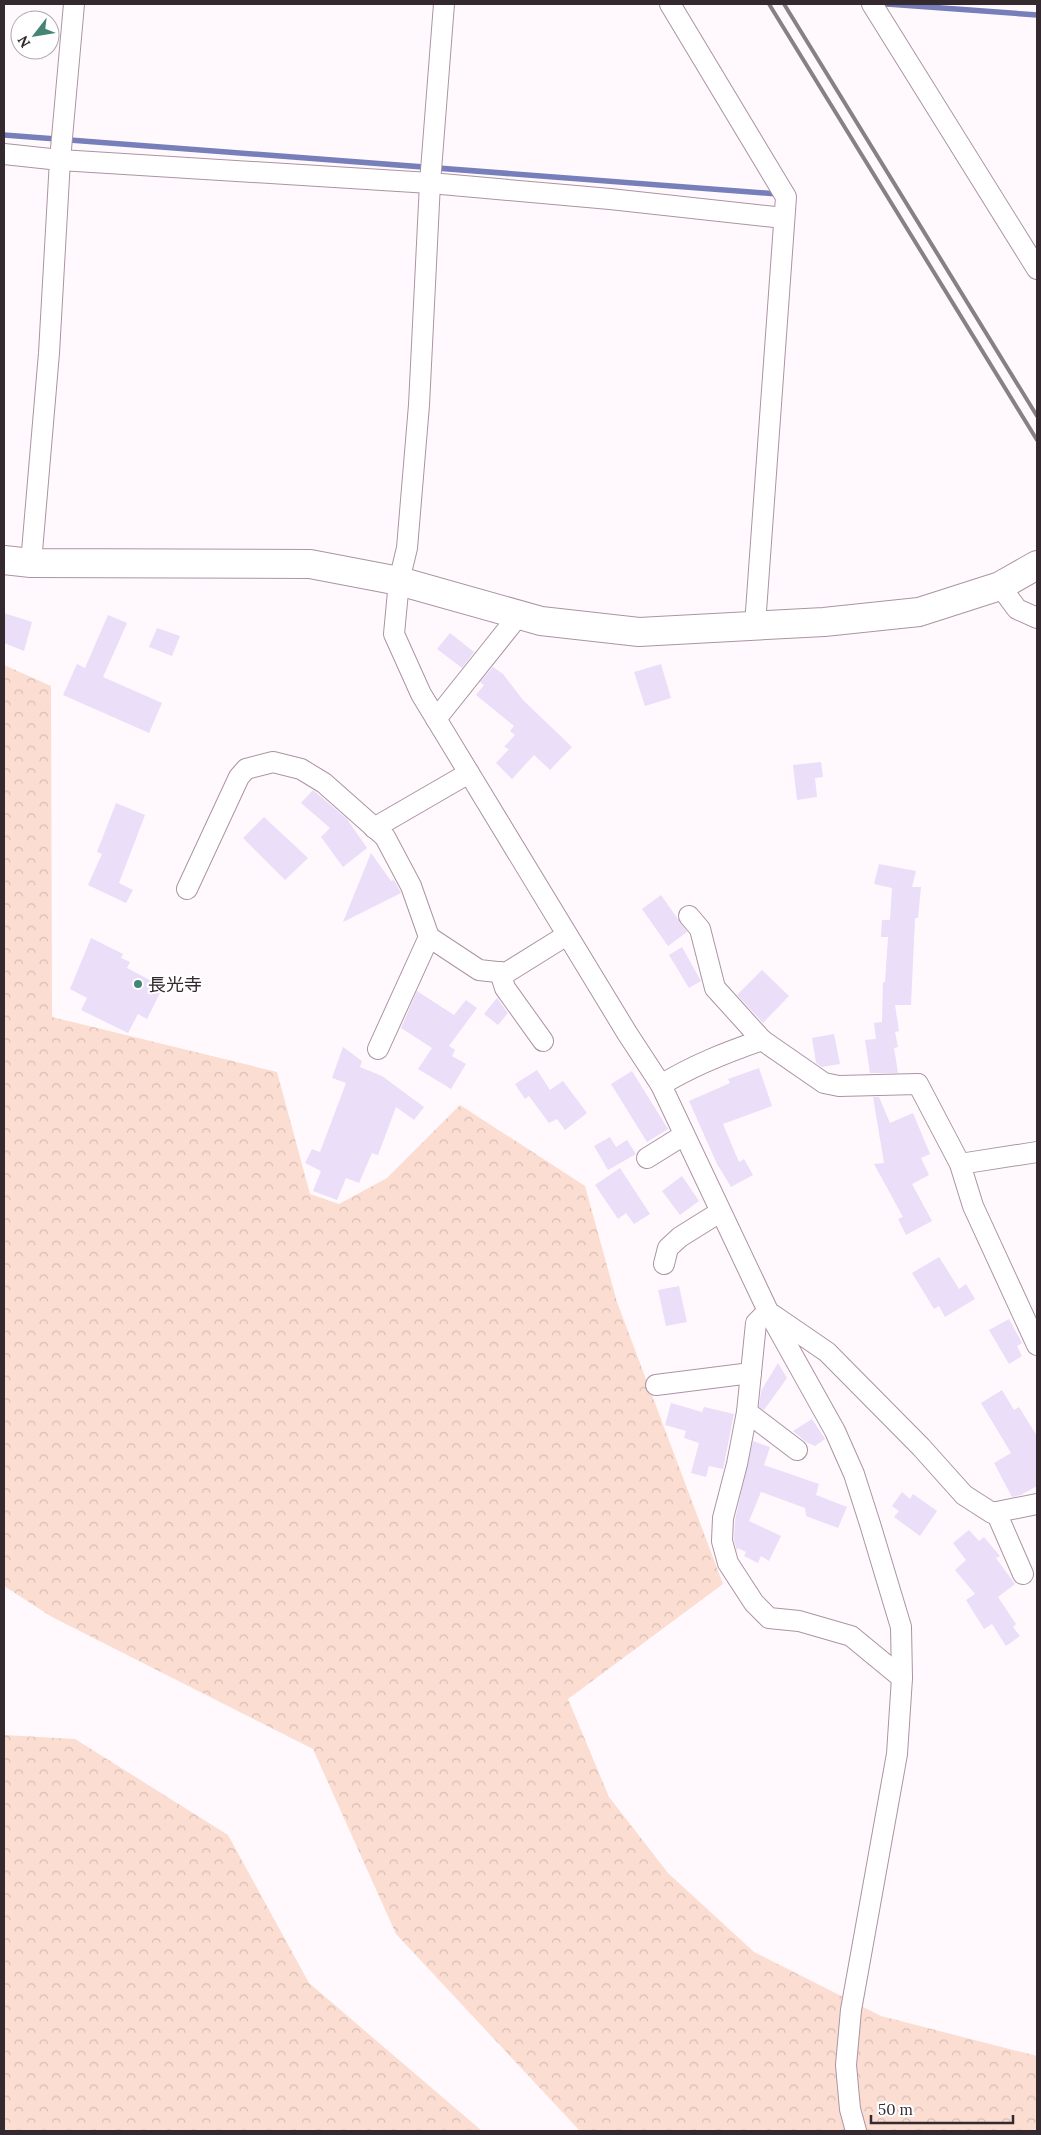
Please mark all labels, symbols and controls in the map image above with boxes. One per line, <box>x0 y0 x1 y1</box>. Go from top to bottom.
north arrow <box>10 10 60 60</box>
text: N <box>13 32 34 51</box>
place label: 長光寺 <box>148 973 202 996</box>
marker: 長光寺 <box>132 978 144 990</box>
scale bar <box>871 2092 1014 2124</box>
text: 50 m <box>878 2100 913 2119</box>

